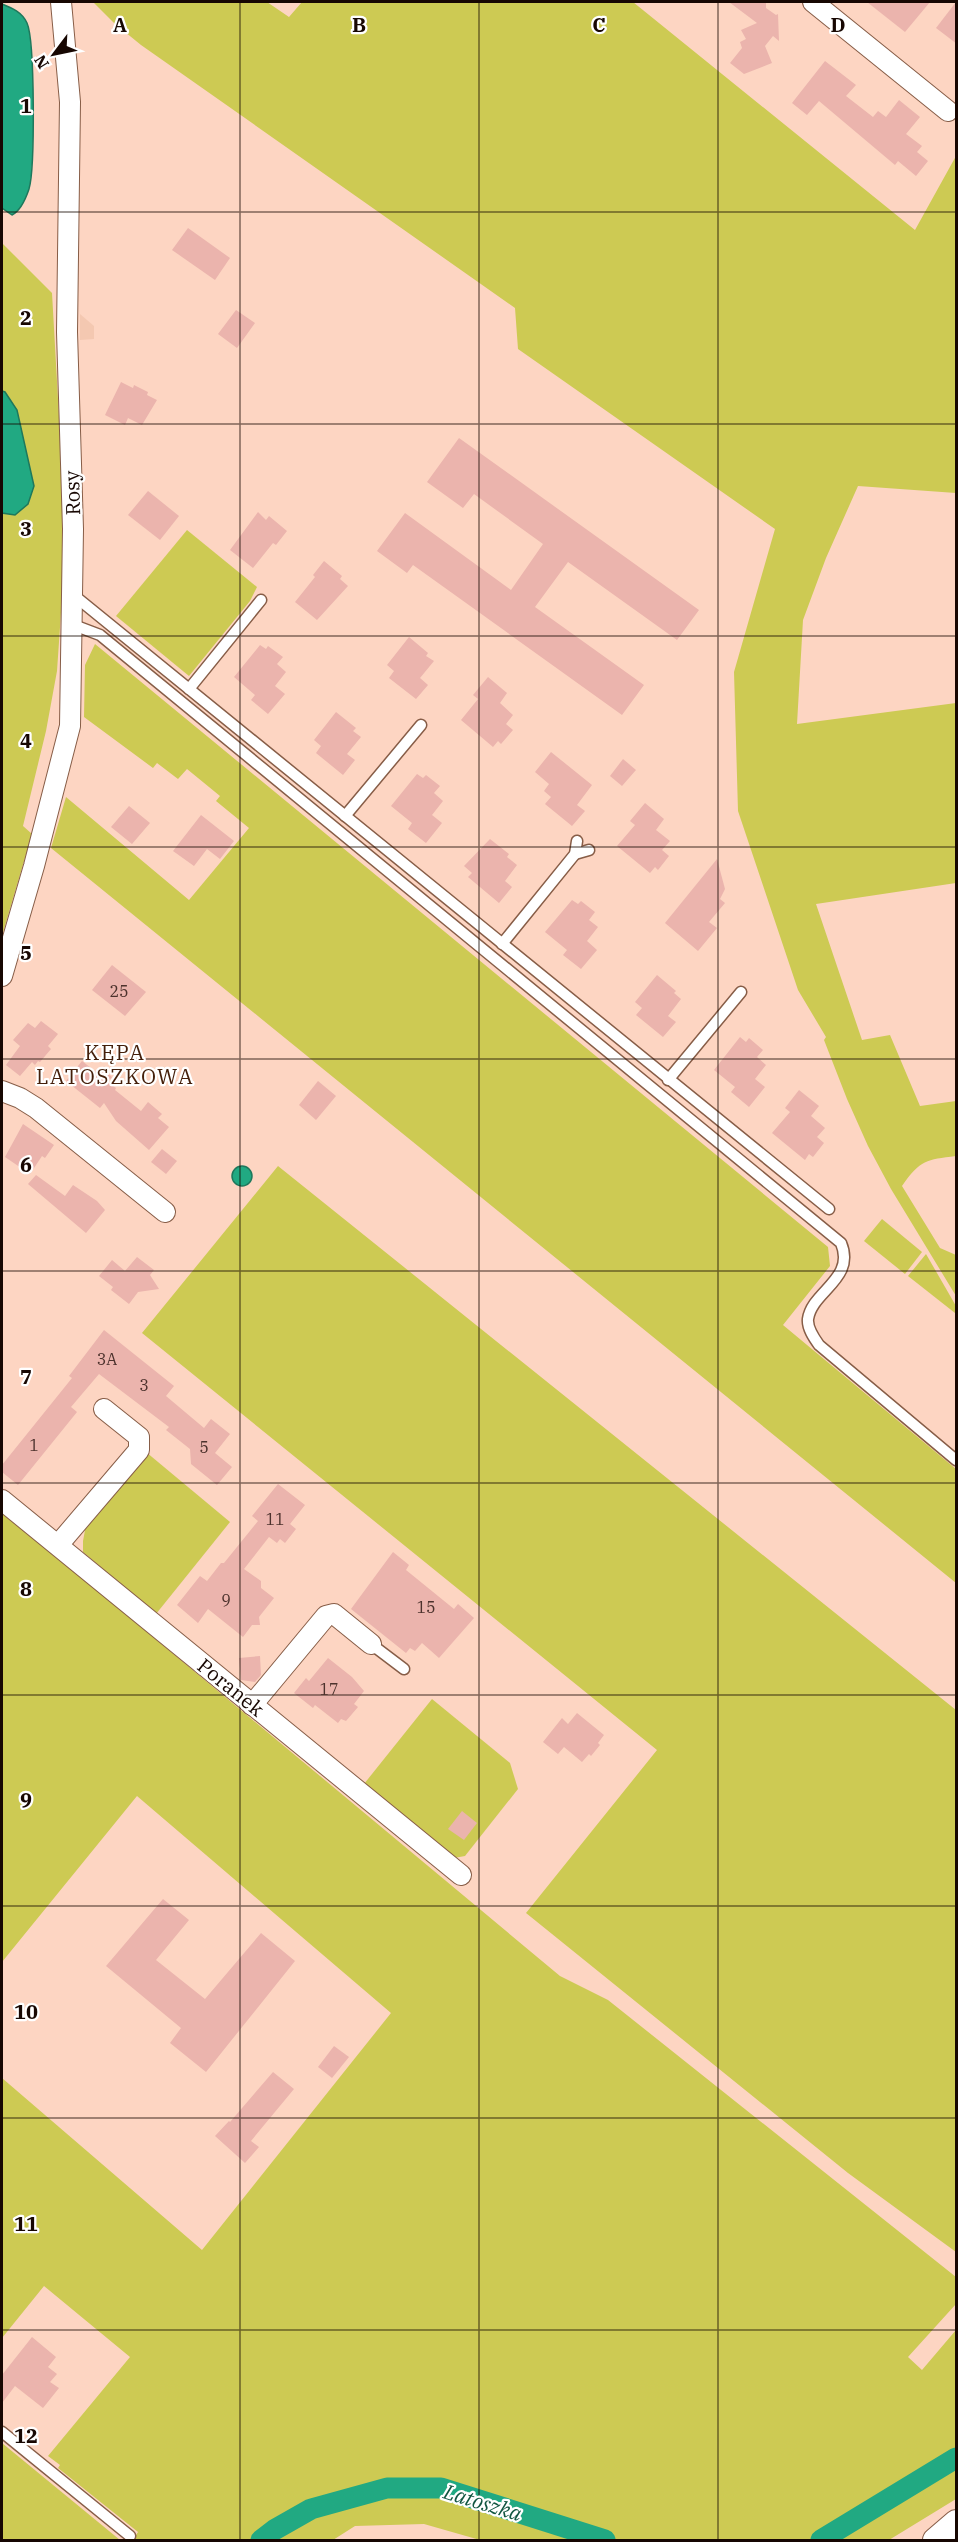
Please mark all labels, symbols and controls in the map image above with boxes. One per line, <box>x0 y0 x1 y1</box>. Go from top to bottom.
text: A <box>113 11 127 38</box>
text: B <box>352 11 366 38</box>
text: C <box>592 11 606 38</box>
text: D <box>830 11 846 38</box>
north arrow <box>24 24 84 84</box>
text: N <box>29 51 53 73</box>
text: 1 <box>20 92 32 119</box>
text: 2 <box>20 304 32 331</box>
street label: Rosy <box>58 470 86 516</box>
text: 3 <box>20 515 32 542</box>
text: 4 <box>20 727 32 754</box>
text: 5 <box>20 939 32 966</box>
house number: 25 <box>109 981 129 1001</box>
district label: KĘPA LATOSZKOWA <box>36 1038 194 1090</box>
text: 6 <box>20 1151 32 1178</box>
house number: 3A <box>97 1349 117 1369</box>
text: 7 <box>20 1363 32 1390</box>
house number: 3 <box>139 1375 149 1395</box>
house number: 1 <box>29 1435 39 1455</box>
house number: 5 <box>199 1437 209 1457</box>
house number: 11 <box>265 1509 285 1529</box>
text: 8 <box>20 1575 32 1602</box>
house number: 9 <box>221 1590 231 1610</box>
house number: 15 <box>416 1597 436 1617</box>
street label: Poranek <box>192 1652 270 1722</box>
house number: 17 <box>319 1679 339 1699</box>
text: 9 <box>20 1786 32 1813</box>
text: 10 <box>14 1998 38 2025</box>
text: 11 <box>14 2210 38 2237</box>
text: 12 <box>14 2422 38 2449</box>
water label: Latoszka <box>440 2477 526 2527</box>

